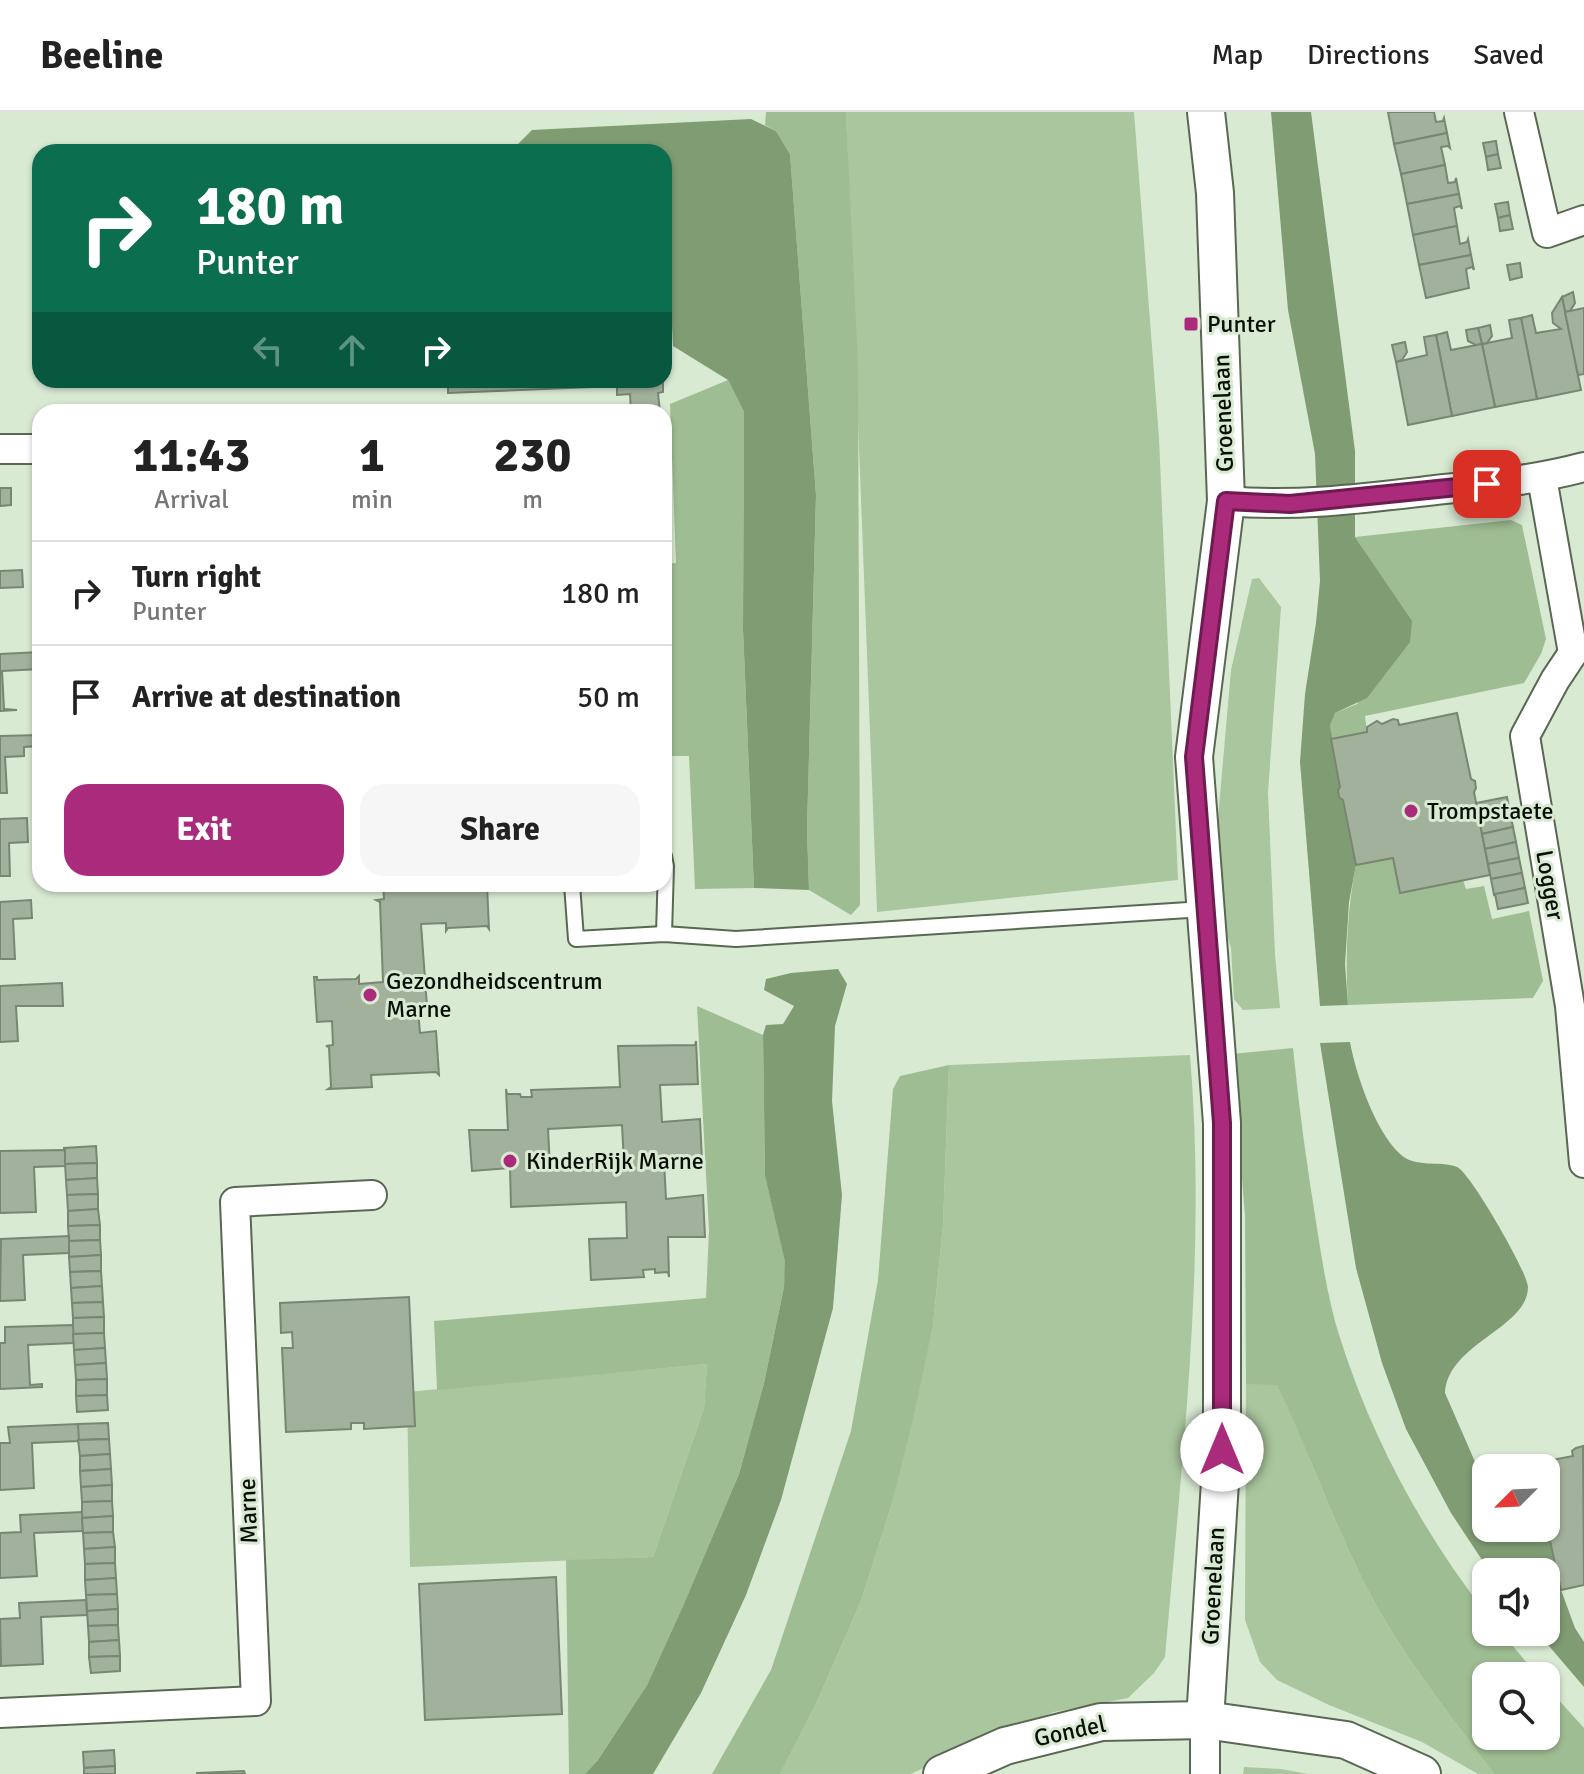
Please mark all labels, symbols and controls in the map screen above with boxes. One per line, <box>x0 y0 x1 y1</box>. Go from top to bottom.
text: Beeline <box>40 32 163 79</box>
text: Map <box>1211 38 1263 72</box>
text: Directions <box>1307 38 1429 72</box>
text: Saved <box>1473 38 1544 72</box>
text: 180 m <box>196 171 344 240</box>
icon: right <box>64 176 168 280</box>
text: Punter <box>196 240 299 285</box>
place label: Punter <box>1207 309 1276 339</box>
marker: Punter <box>1182 315 1200 333</box>
icon: left <box>246 328 290 372</box>
icon: ahead <box>330 328 374 372</box>
icon: right <box>414 328 458 372</box>
street label: Groenelaan <box>1206 354 1240 472</box>
text: 11:43 <box>133 426 250 485</box>
text: 1 <box>359 426 385 485</box>
text: 230 <box>494 426 571 485</box>
pin <box>1453 450 1521 518</box>
icon: arrive <box>1465 462 1509 506</box>
text: Arrival <box>154 484 229 516</box>
text: min <box>351 484 393 516</box>
text: m <box>522 484 543 516</box>
text: Turn right <box>132 559 261 596</box>
icon: right <box>64 571 108 615</box>
text: 180 m <box>561 575 640 612</box>
text: Punter <box>132 596 206 628</box>
icon: arrive <box>64 675 108 719</box>
text: Arrive at destination <box>132 679 401 716</box>
text: 50 m <box>577 679 640 716</box>
button: Exit <box>64 784 344 876</box>
button: Share <box>360 784 640 876</box>
place label: Trompstaete <box>1427 796 1554 826</box>
marker: Trompstaete <box>1402 802 1420 820</box>
street label: Logger <box>1529 848 1571 923</box>
place label: Gezondheidscentrum Marne <box>386 966 603 1024</box>
marker: Gezondheidscentrum Marne <box>361 986 379 1004</box>
place label: KinderRijk Marne <box>526 1146 704 1176</box>
marker: KinderRijk Marne <box>501 1152 519 1170</box>
position arrow <box>1180 1408 1264 1492</box>
north arrow <box>1472 1454 1560 1542</box>
map controls <box>1472 1454 1560 1750</box>
street label: Marne <box>232 1478 264 1544</box>
street label: Groenelaan <box>1195 1526 1231 1646</box>
button: sound <box>1472 1558 1560 1646</box>
button: search <box>1472 1662 1560 1750</box>
street label: Gondel <box>1031 1709 1109 1753</box>

